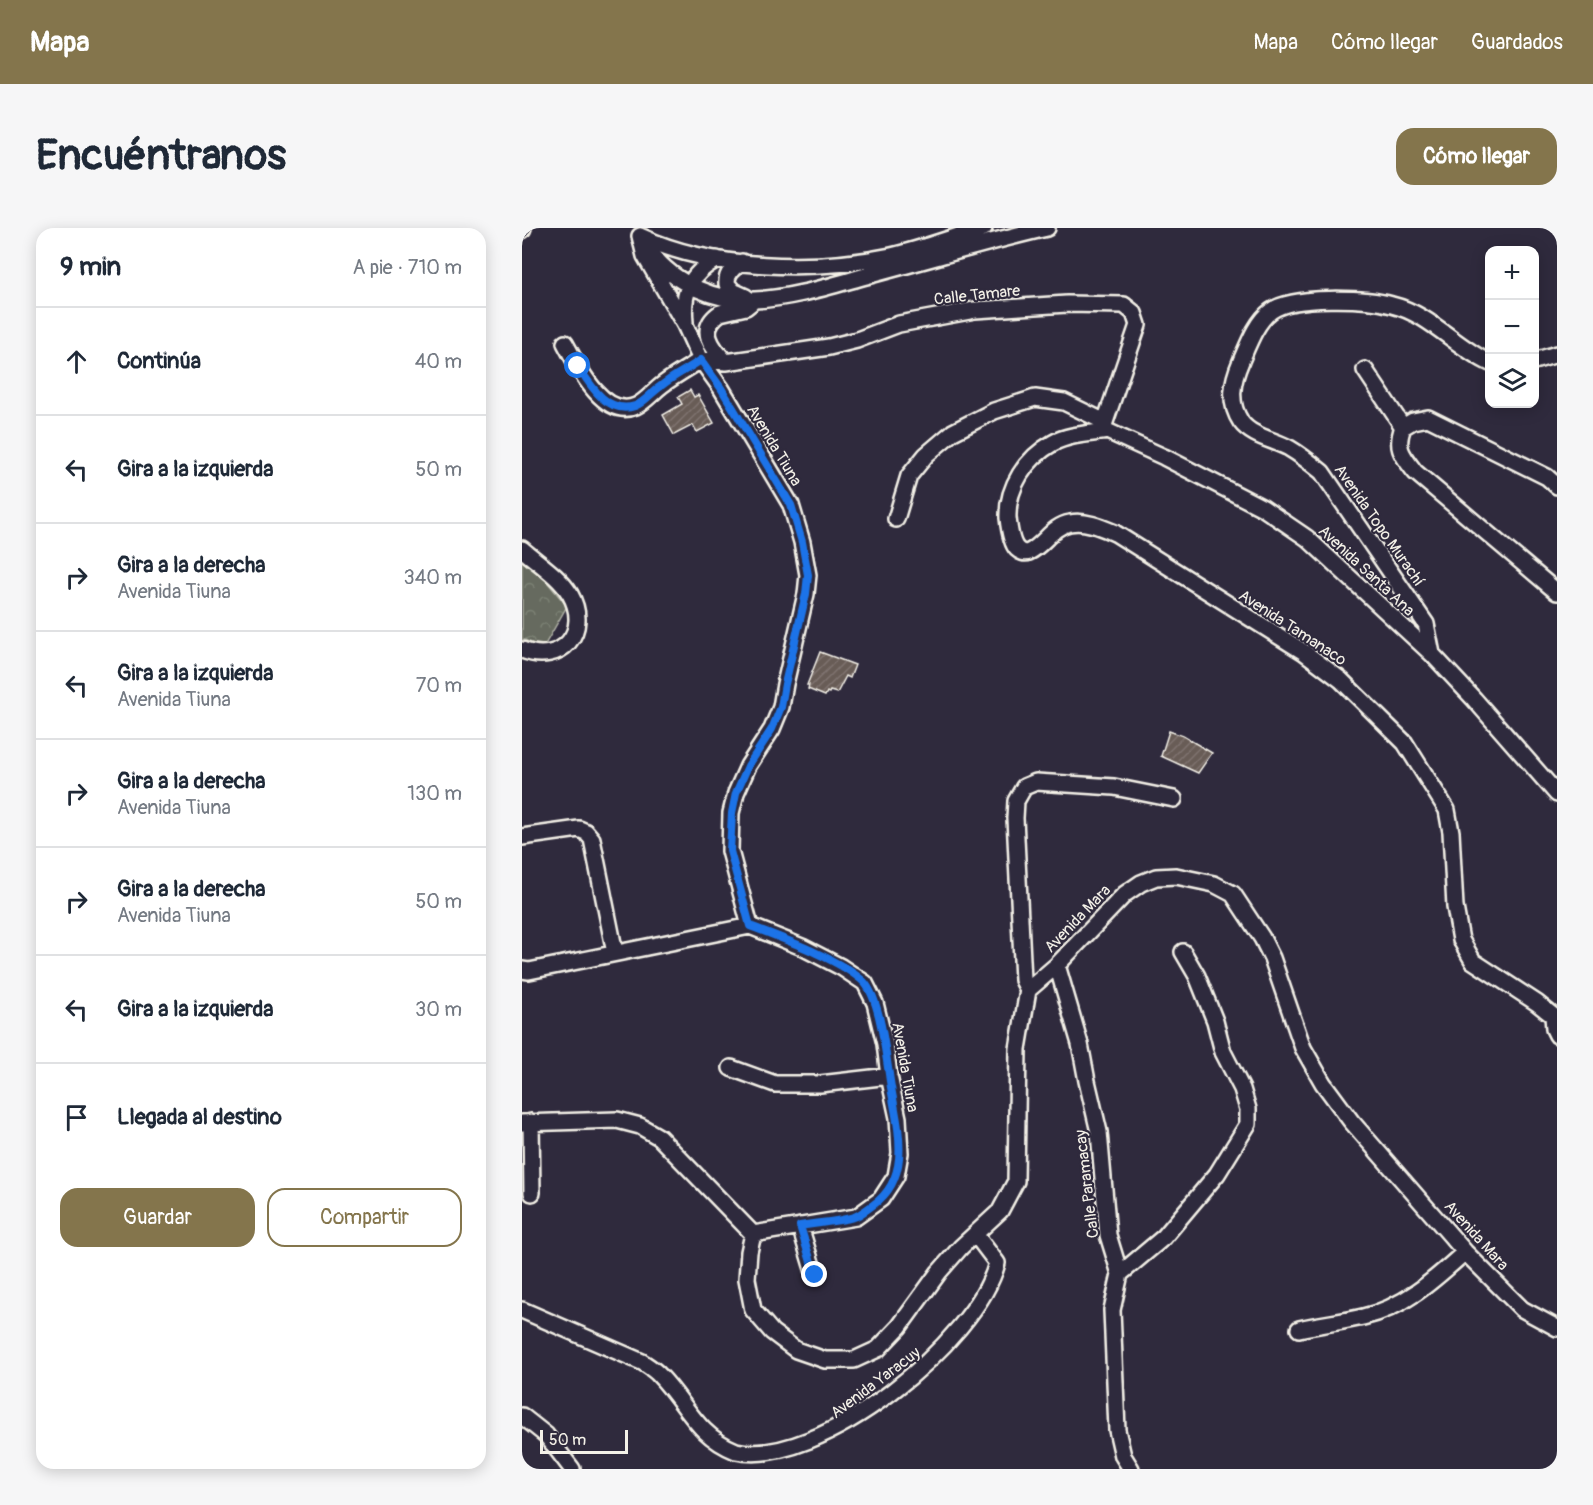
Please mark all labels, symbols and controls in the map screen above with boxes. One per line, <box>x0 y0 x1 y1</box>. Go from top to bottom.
text: Mapa <box>30 25 89 60</box>
text: Mapa <box>1253 29 1298 56</box>
text: Cómo llegar <box>1331 29 1438 56</box>
text: Guardados <box>1471 29 1563 56</box>
button: Cómo llegar <box>1396 128 1557 185</box>
text: Encuéntranos <box>36 130 286 182</box>
map controls <box>1485 246 1539 408</box>
button: + <box>1485 246 1539 300</box>
text: 9 min <box>60 251 121 283</box>
text: A pie · 710 m <box>353 255 462 280</box>
street label: Calle Tamare <box>933 281 1021 309</box>
button: − <box>1485 300 1539 354</box>
icon: ahead <box>60 345 93 378</box>
text: Continúa <box>117 347 201 375</box>
text: 40 m <box>415 349 462 374</box>
route start <box>564 352 590 378</box>
button: layers <box>1485 354 1539 408</box>
street label: Avenida Tiuna <box>742 401 806 490</box>
icon: left <box>60 453 93 486</box>
text: Gira a la izquierda <box>117 455 274 483</box>
text: 50 m <box>415 457 462 482</box>
street label: Avenida Topo Murachí <box>1330 461 1429 590</box>
street label: Avenida Santa Ana <box>1314 521 1419 620</box>
text: Gira a la derecha <box>117 551 265 579</box>
icon: right <box>60 561 93 594</box>
text: 340 m <box>403 565 462 590</box>
text: Avenida Tiuna <box>117 579 231 604</box>
street label: Avenida Tamanaco <box>1235 586 1350 670</box>
text: Gira a la izquierda <box>117 659 274 687</box>
icon: left <box>60 669 93 702</box>
text: 70 m <box>416 673 462 698</box>
text: Avenida Tiuna <box>117 687 231 712</box>
text: Gira a la derecha <box>117 767 265 795</box>
icon: right <box>60 777 93 810</box>
text: 130 m <box>407 781 462 806</box>
text: Avenida Tiuna <box>117 795 231 820</box>
text: Gira a la derecha <box>117 875 265 903</box>
street label: Avenida Mara <box>1040 880 1115 957</box>
icon: right <box>60 885 93 918</box>
text: 50 m <box>415 889 462 914</box>
text: Avenida Tiuna <box>117 903 231 928</box>
icon: left <box>60 993 93 1026</box>
text: Gira a la izquierda <box>117 995 274 1023</box>
text: 30 m <box>415 997 462 1022</box>
street label: Avenida Tiuna <box>887 1021 923 1114</box>
icon: arrive <box>60 1101 93 1134</box>
text: Llegada al destino <box>117 1103 282 1131</box>
street label: Calle Paramacay <box>1070 1128 1104 1239</box>
button: Guardar <box>60 1188 255 1247</box>
button: Compartir <box>267 1188 462 1247</box>
street label: Avenida Mara <box>1440 1197 1513 1275</box>
route end <box>801 1261 827 1287</box>
street label: Avenida Yaracuy <box>827 1342 925 1423</box>
scale bar <box>540 1427 628 1454</box>
text: 50 m <box>549 1430 586 1450</box>

